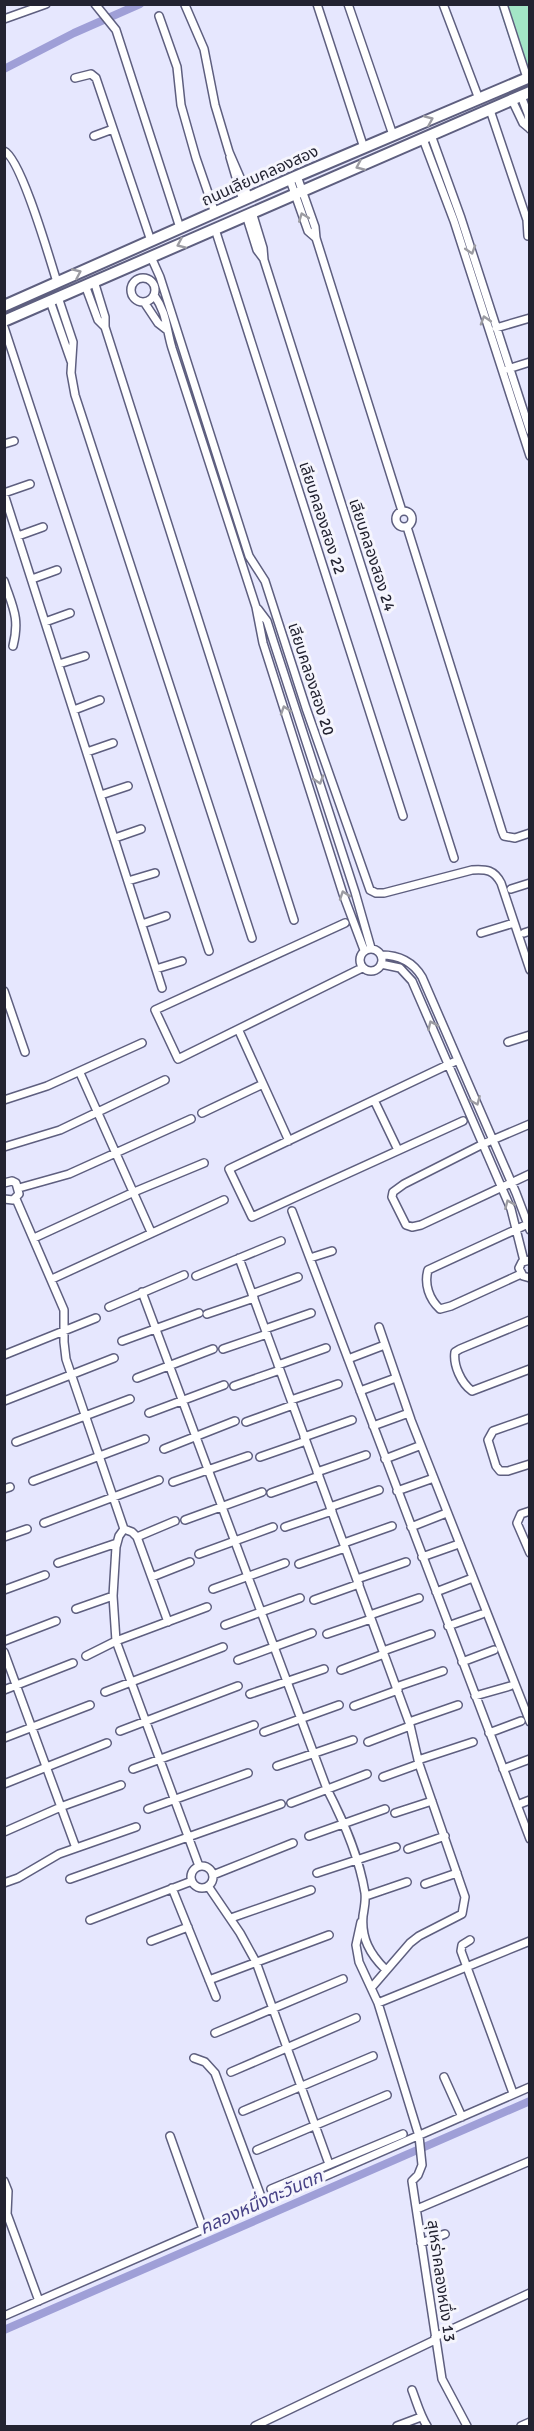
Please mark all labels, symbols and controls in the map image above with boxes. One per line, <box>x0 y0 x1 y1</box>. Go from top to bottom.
one-way arrow <box>423 115 434 127</box>
street label: ถนนเลียบคลองสอง <box>198 141 322 211</box>
one-way arrow <box>356 158 367 170</box>
one-way arrow <box>298 212 310 223</box>
one-way arrow <box>177 236 188 248</box>
one-way arrow <box>464 244 476 255</box>
one-way arrow <box>71 269 82 281</box>
one-way arrow <box>480 315 492 326</box>
street label: เลียบคลองสอง 22 <box>294 459 350 577</box>
street label: เลียบคลองสอง 24 <box>344 496 400 614</box>
street label: เลียบคลองสอง 20 <box>283 620 339 738</box>
one-way arrow <box>280 705 292 716</box>
one-way arrow <box>312 774 324 785</box>
one-way arrow <box>339 890 352 901</box>
one-way arrow <box>427 1021 439 1032</box>
one-way arrow <box>469 1095 481 1106</box>
one-way arrow <box>504 1200 516 1211</box>
water label: คลองหนึ่งตะวันตก <box>195 2163 327 2239</box>
street label: สุเหร่าคลองหนึ่ง 13 <box>423 2218 461 2343</box>

